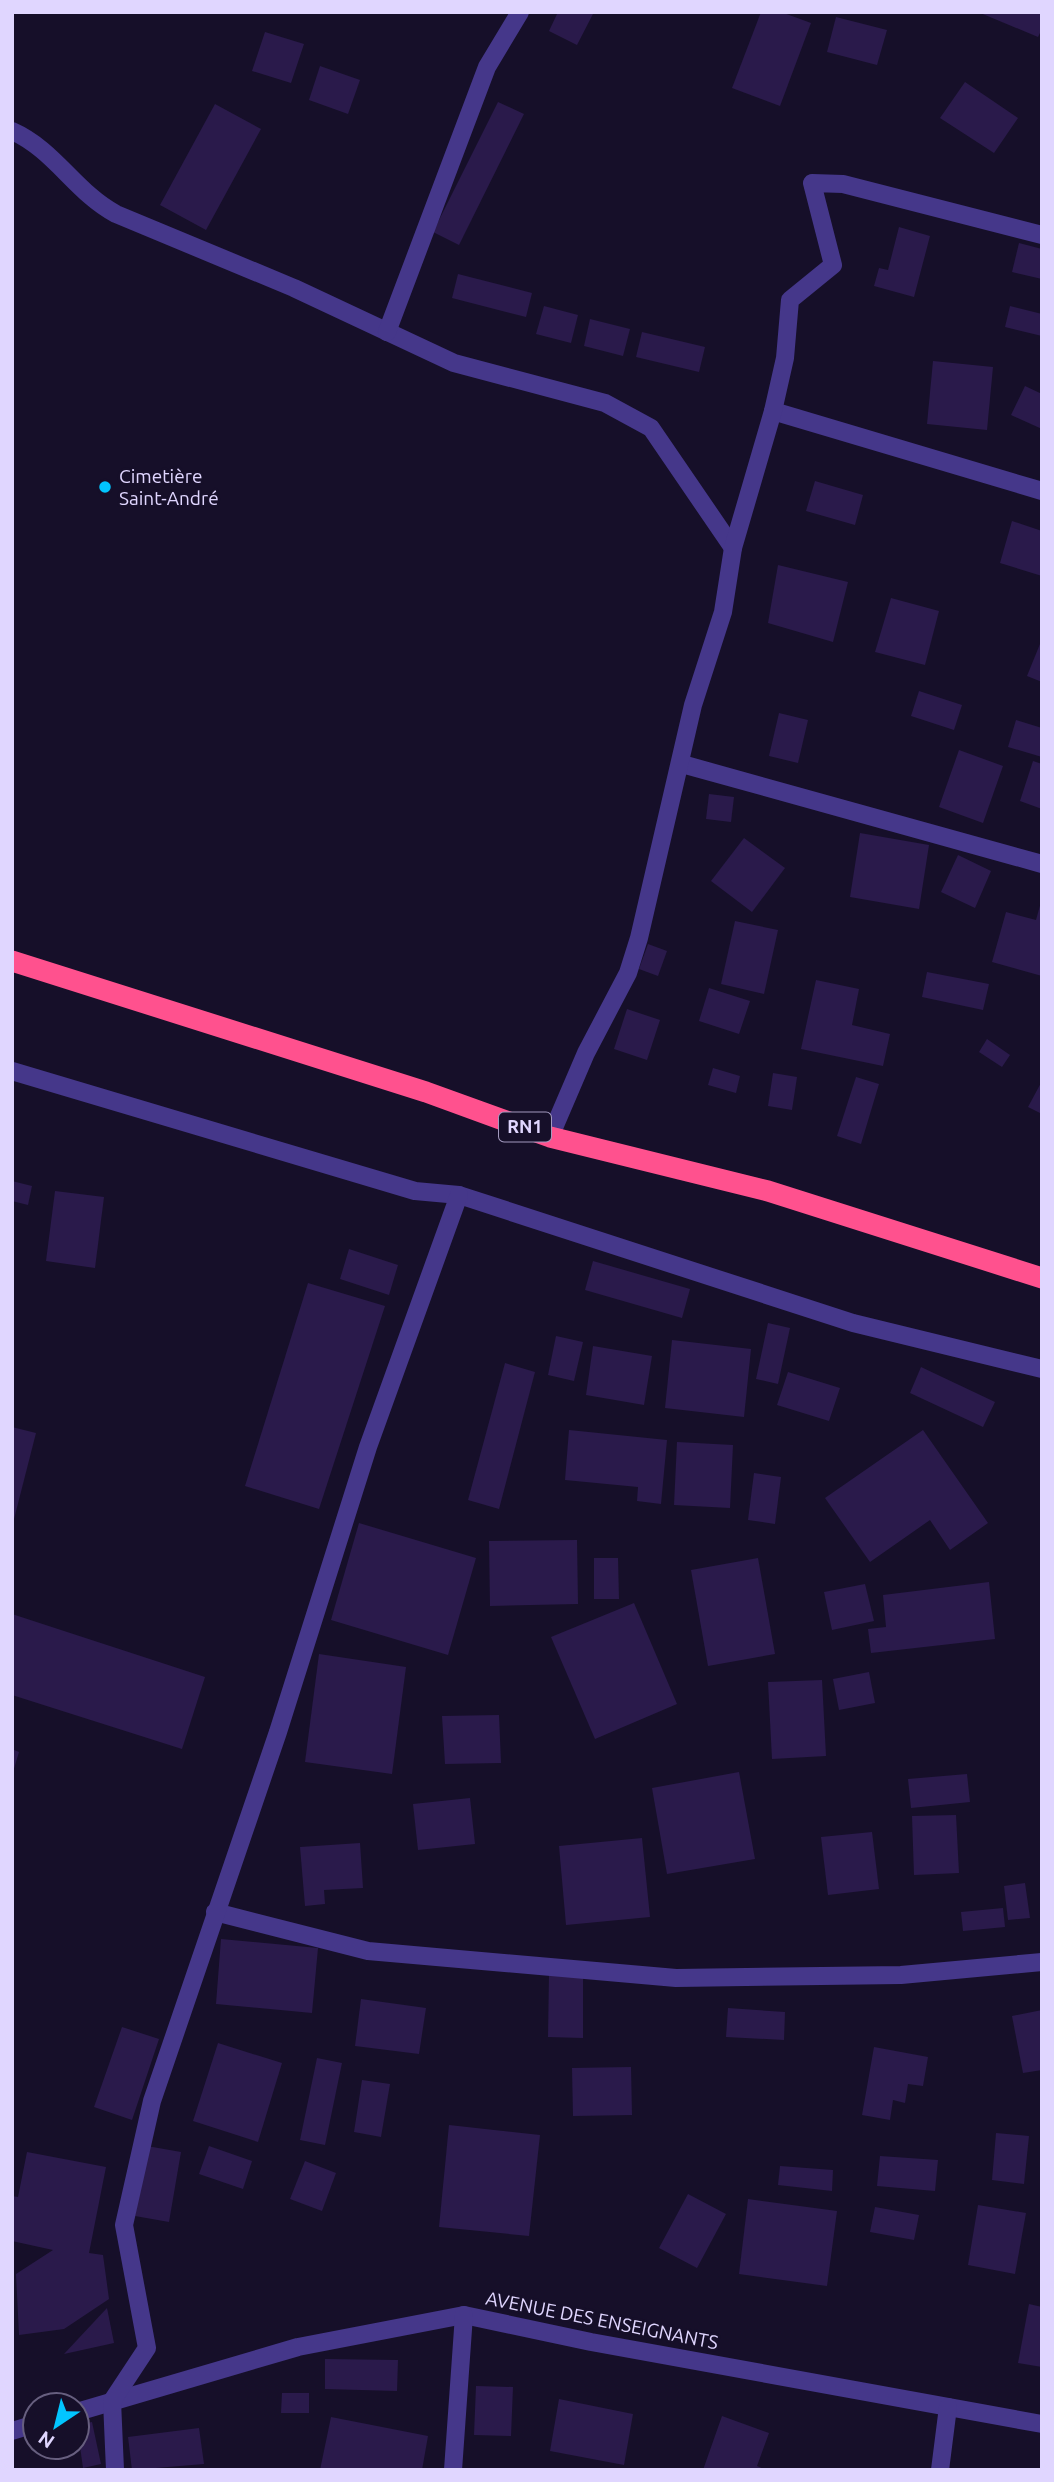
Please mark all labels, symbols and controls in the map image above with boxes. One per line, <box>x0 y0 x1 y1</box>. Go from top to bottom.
place label: Cimetière Saint-André <box>119 465 219 509</box>
marker: Cimetière Saint-André <box>97 479 113 495</box>
road number: RN1 <box>499 1112 551 1142</box>
street label: AVENUE DES ENSEIGNANTS <box>484 2287 720 2353</box>
north arrow <box>21 2391 91 2461</box>
text: N <box>34 2427 58 2453</box>

